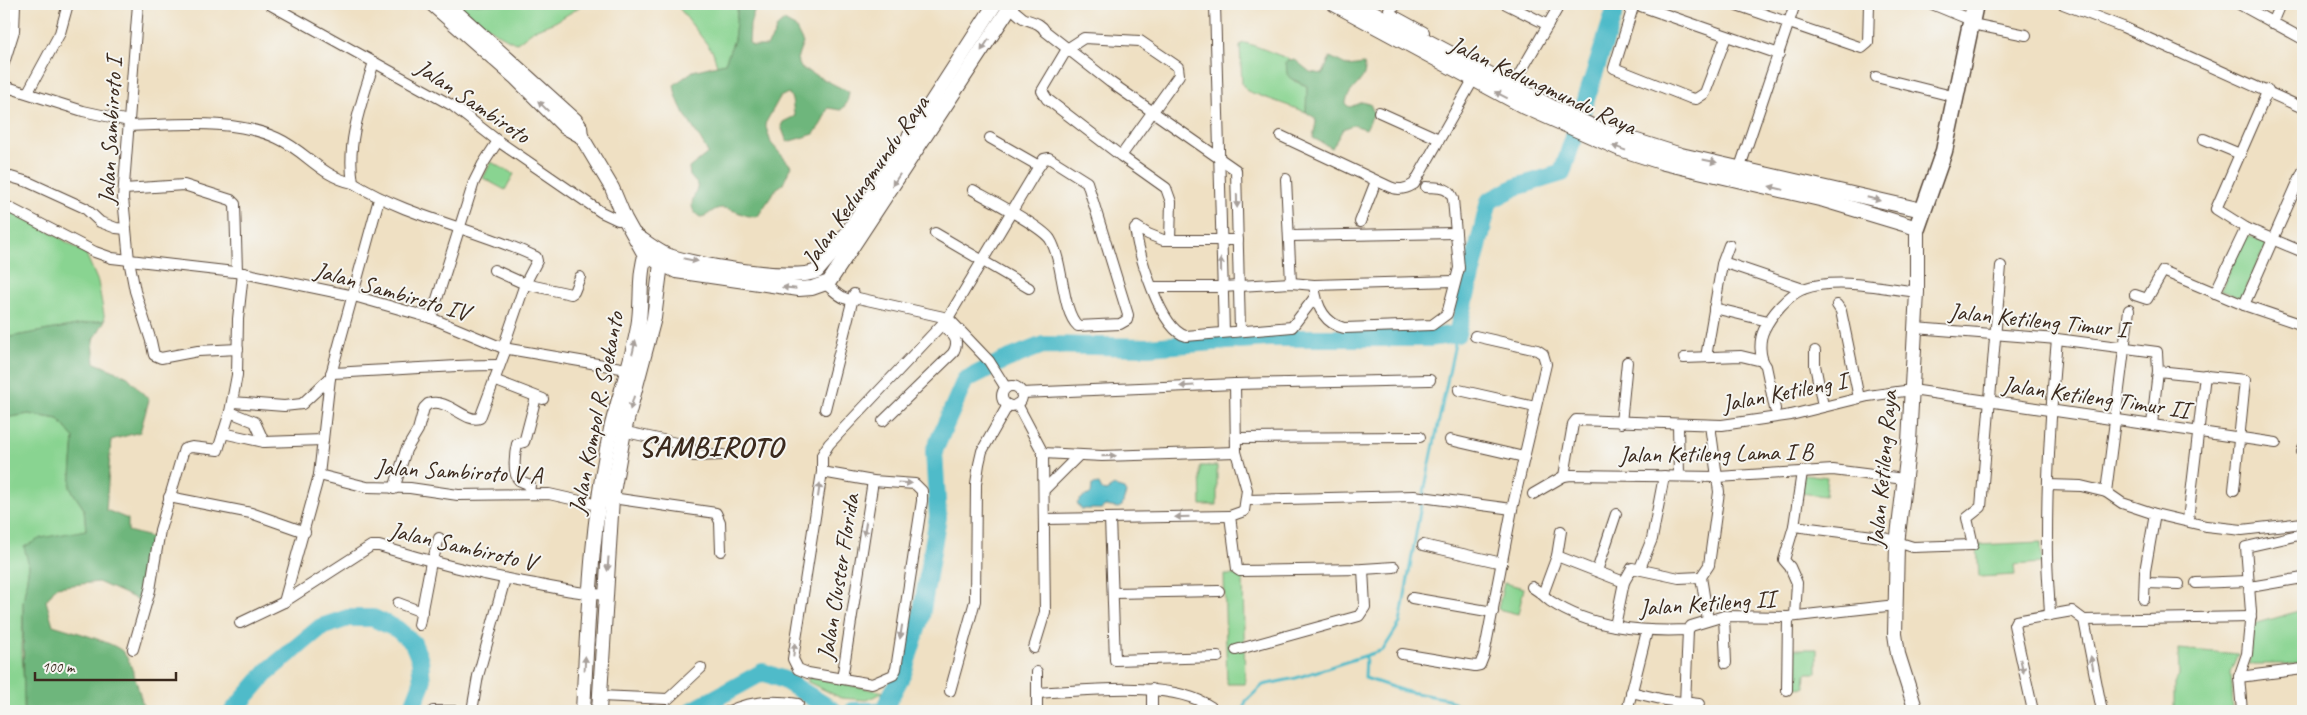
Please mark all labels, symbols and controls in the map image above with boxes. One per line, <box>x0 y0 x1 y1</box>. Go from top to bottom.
street label: Jalan Kedungmundu Raya <box>1444 28 1642 142</box>
one-way arrow <box>980 38 990 51</box>
street label: Jalan Sambiroto <box>409 51 537 151</box>
street label: Jalan Sambiroto I <box>91 52 129 206</box>
street label: Jalan Kedungmundu Raya <box>794 88 936 273</box>
one-way arrow <box>1494 91 1508 99</box>
one-way arrow <box>538 100 550 112</box>
one-way arrow <box>1611 144 1626 152</box>
one-way arrow <box>1702 157 1717 165</box>
one-way arrow <box>891 174 900 187</box>
one-way arrow <box>1769 184 1784 192</box>
one-way arrow <box>1233 193 1241 209</box>
one-way arrow <box>1866 195 1882 203</box>
street label: Jalan Sambiroto IV <box>310 254 477 329</box>
one-way arrow <box>684 257 700 265</box>
one-way arrow <box>1217 257 1225 273</box>
one-way arrow <box>781 284 797 292</box>
street label: Jalan Ketileng Timur I <box>1947 296 2133 345</box>
street label: Jalan Kompol R. Soekanto <box>561 308 631 518</box>
one-way arrow <box>630 340 638 355</box>
street label: Jalan Ketileng I <box>1718 364 1854 419</box>
street label: Jalan Ketileng Timur II <box>2000 369 2197 426</box>
one-way arrow <box>1179 382 1195 390</box>
street label: Jalan Ketileng Raya <box>1860 388 1904 550</box>
one-way arrow <box>627 396 635 411</box>
district label: SAMBIROTO <box>639 428 787 465</box>
street label: Jalan Ketileng Lama I B <box>1618 436 1815 470</box>
street label: Jalan Sambiroto V A <box>374 452 544 490</box>
one-way arrow <box>1102 452 1118 460</box>
one-way arrow <box>897 480 913 488</box>
one-way arrow <box>816 481 824 497</box>
street label: Jalan Cluster Florida <box>810 490 866 663</box>
one-way arrow <box>1173 513 1189 521</box>
street label: Jalan Sambiroto V <box>386 514 543 578</box>
one-way arrow <box>861 521 869 537</box>
one-way arrow <box>604 556 612 572</box>
street label: Jalan Ketileng II <box>1637 583 1781 623</box>
one-way arrow <box>897 625 905 641</box>
one-way arrow <box>790 642 798 658</box>
scale bar <box>35 650 176 682</box>
one-way arrow <box>582 654 590 670</box>
one-way arrow <box>2088 656 2096 671</box>
text: 100 m <box>42 658 76 677</box>
one-way arrow <box>2019 659 2027 674</box>

